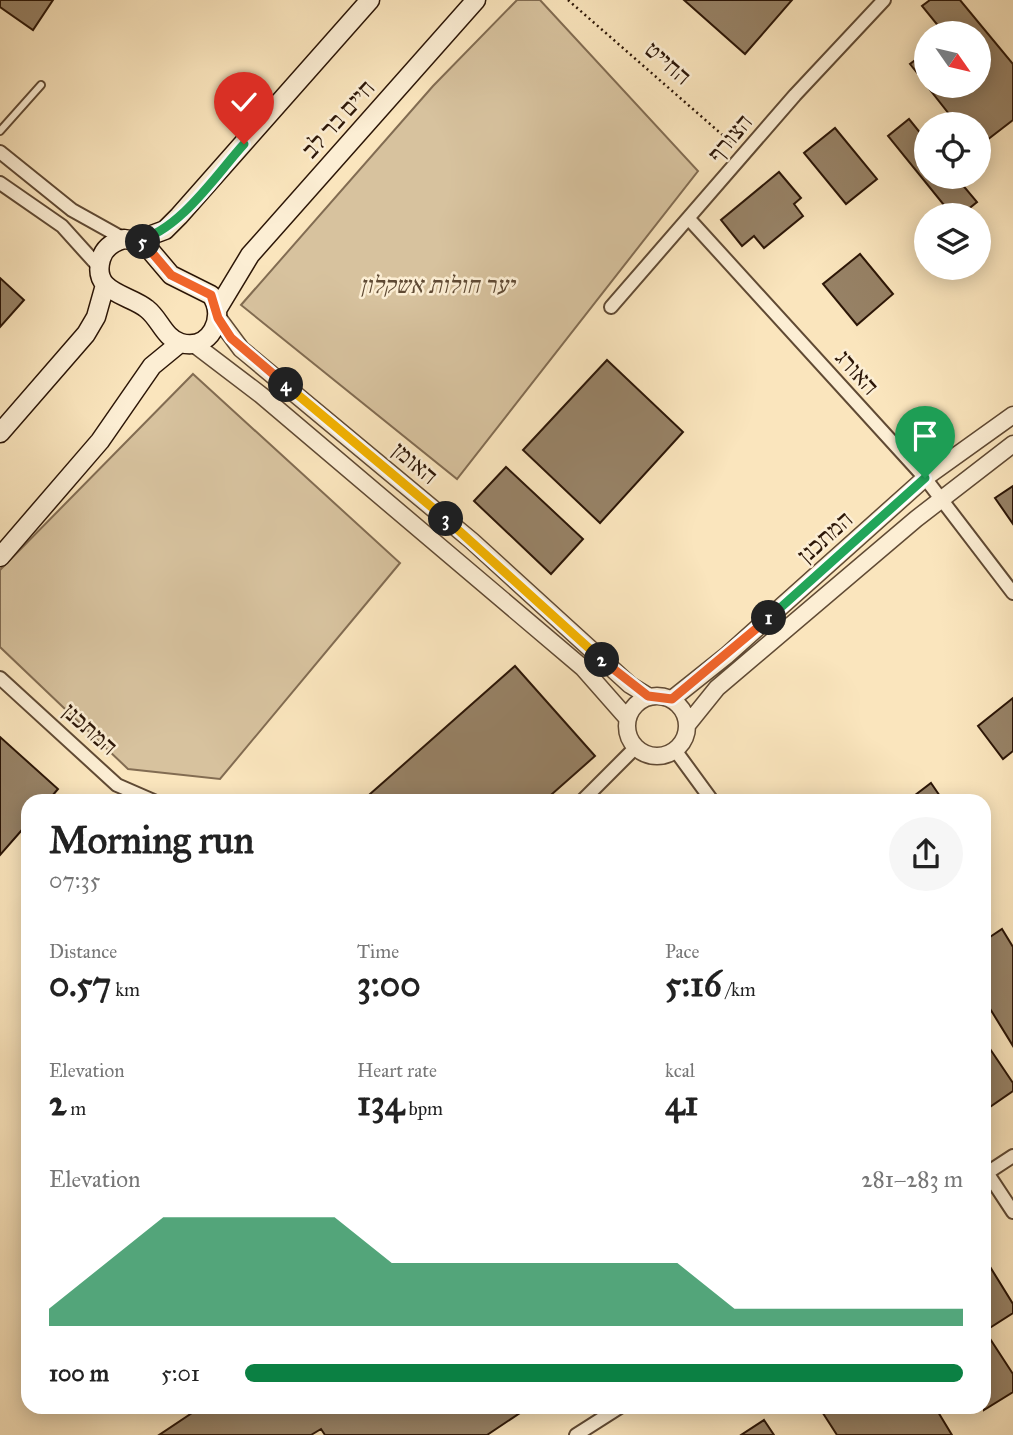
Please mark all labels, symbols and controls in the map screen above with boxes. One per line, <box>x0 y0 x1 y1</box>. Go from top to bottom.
north arrow <box>914 21 990 98</box>
map controls <box>914 21 991 280</box>
street label: החייט <box>639 35 697 91</box>
pin <box>214 72 274 144</box>
street label: חיים בר לב <box>295 73 381 165</box>
icon: check <box>225 83 263 121</box>
street label: הצורף <box>701 108 759 168</box>
button: locate <box>914 112 991 189</box>
button: layers <box>914 203 991 280</box>
pin: 5 <box>125 224 160 260</box>
text: 5 <box>138 230 147 253</box>
park label: יער חולות אשקלון <box>360 270 516 300</box>
street label: האורג <box>829 343 885 401</box>
pin: 4 <box>268 368 304 402</box>
text: 4 <box>280 373 291 396</box>
pin <box>895 406 955 478</box>
icon: arrive <box>906 417 944 455</box>
street label: האומן <box>386 435 444 491</box>
pin: 3 <box>428 502 464 536</box>
street label: המתכנן <box>791 504 859 570</box>
text: 3 <box>442 507 449 530</box>
pin: 1 <box>752 600 786 636</box>
text: 1 <box>765 606 772 629</box>
pin: 2 <box>584 642 620 678</box>
text: 2 <box>597 648 606 671</box>
street label: המתכנן <box>56 696 124 762</box>
text: Morning run <box>49 817 254 863</box>
button: share <box>889 817 963 891</box>
text: 07:35 <box>49 866 100 894</box>
text: Distance <box>49 940 117 963</box>
text: Time <box>357 940 399 963</box>
text: Pace <box>665 940 699 963</box>
text: 0.57 <box>49 963 111 1006</box>
text: 3:00 <box>357 963 421 1006</box>
text: 5:16 <box>665 963 722 1006</box>
text: km <box>111 978 140 1001</box>
text: /km <box>722 978 756 1001</box>
text: Elevation <box>49 1059 124 1082</box>
text: Heart rate <box>357 1059 437 1082</box>
text: kcal <box>665 1059 695 1082</box>
text: 2 <box>49 1082 66 1125</box>
text: 134 <box>357 1082 404 1125</box>
text: 41 <box>665 1082 698 1125</box>
text: m <box>66 1097 86 1120</box>
text: bpm <box>404 1097 443 1120</box>
text: Elevation <box>49 1165 140 1193</box>
text: 281–283 m <box>861 1165 963 1193</box>
text: 100 m <box>49 1359 109 1387</box>
text: 5:01 <box>161 1359 200 1387</box>

